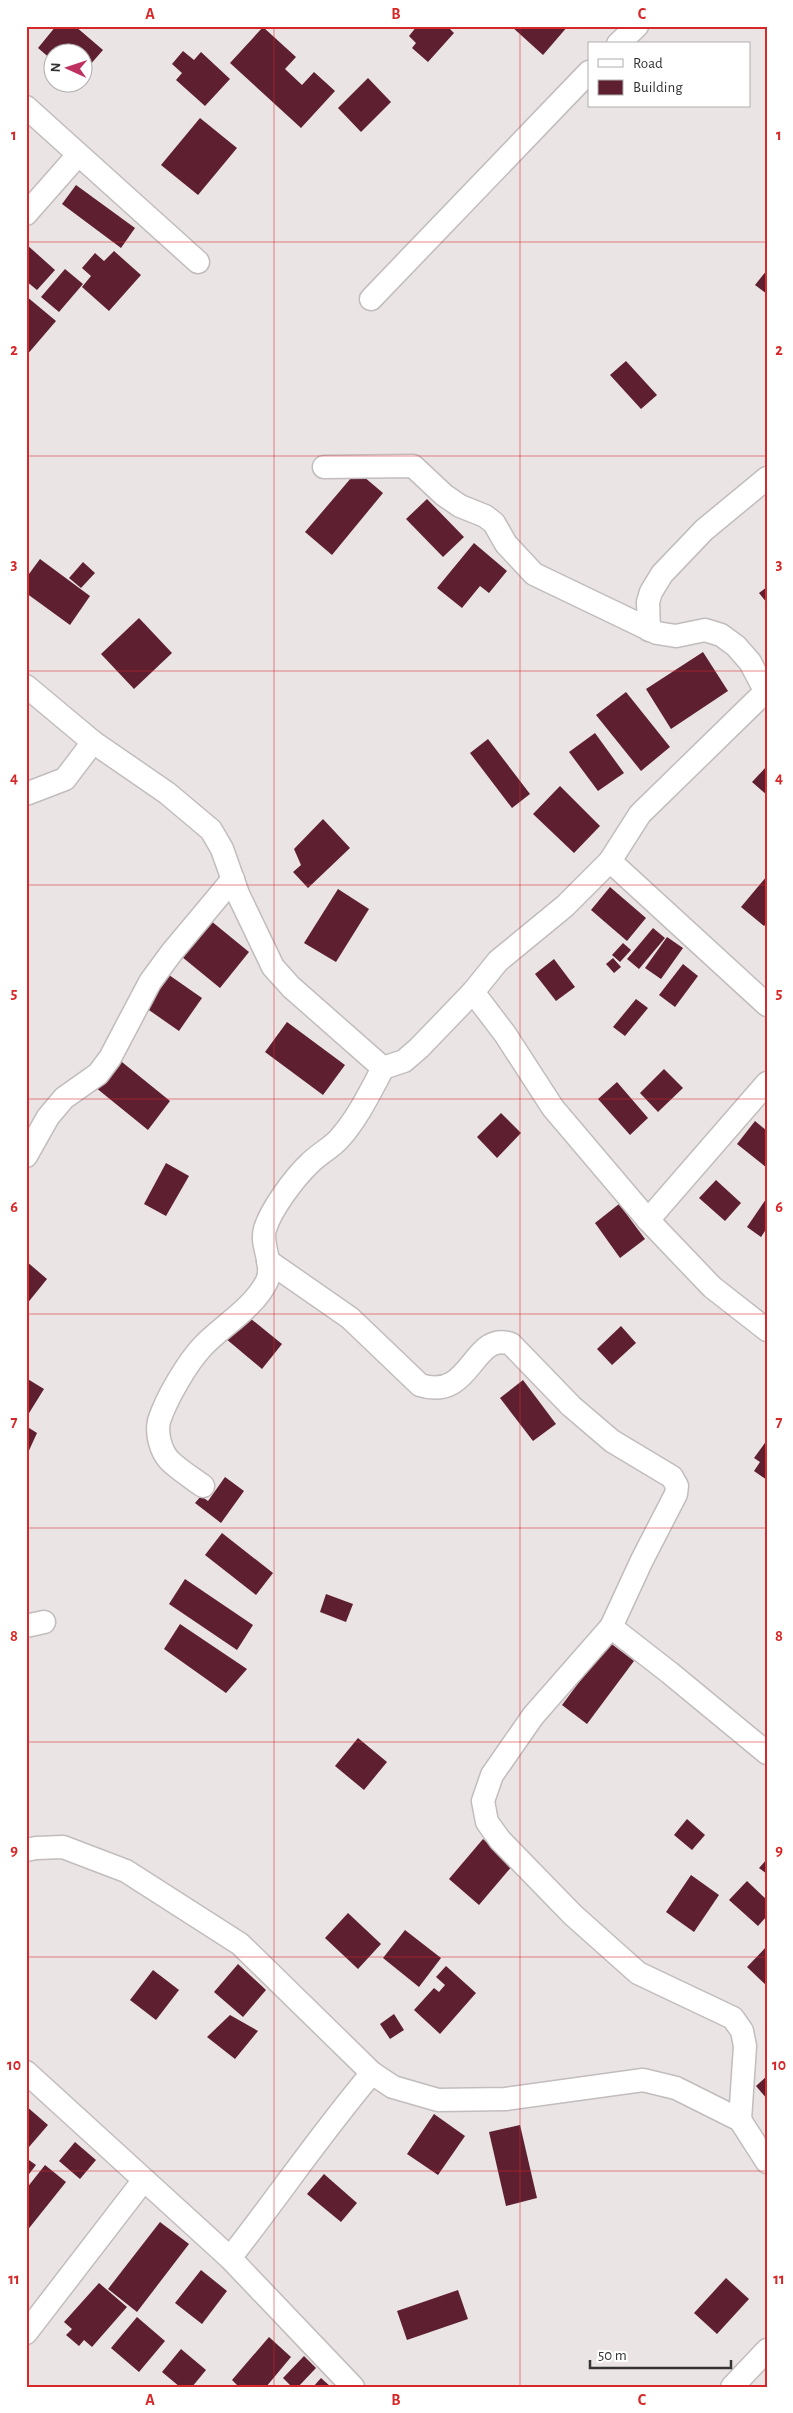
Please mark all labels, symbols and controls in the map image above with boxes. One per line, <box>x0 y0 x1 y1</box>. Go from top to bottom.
text: A <box>145 6 155 22</box>
text: B <box>391 6 401 22</box>
text: C <box>638 6 647 22</box>
north arrow <box>42 42 92 92</box>
legend <box>588 42 750 108</box>
text: Road <box>633 56 663 71</box>
text: N <box>49 62 63 73</box>
text: Building <box>633 80 683 95</box>
text: 1 <box>11 127 17 143</box>
text: 1 <box>776 127 782 143</box>
text: 2 <box>10 342 18 358</box>
text: 2 <box>775 342 783 358</box>
text: 3 <box>11 556 18 572</box>
text: 3 <box>776 556 783 572</box>
text: 4 <box>10 770 18 786</box>
text: 4 <box>775 770 783 786</box>
text: 5 <box>11 985 18 1001</box>
text: 5 <box>776 985 783 1001</box>
text: 6 <box>10 1199 18 1215</box>
text: 6 <box>775 1199 783 1215</box>
text: 7 <box>11 1414 18 1430</box>
text: 7 <box>776 1414 783 1430</box>
text: 8 <box>10 1628 18 1644</box>
text: 8 <box>775 1628 783 1644</box>
text: 9 <box>10 1842 18 1858</box>
text: 9 <box>775 1842 783 1858</box>
text: 10 <box>7 2057 21 2073</box>
text: 10 <box>772 2057 786 2073</box>
text: 11 <box>8 2271 20 2287</box>
text: 11 <box>773 2271 785 2287</box>
scale bar <box>590 2338 732 2370</box>
text: 50 m <box>598 2348 627 2363</box>
text: A <box>145 2392 155 2408</box>
text: B <box>391 2392 401 2408</box>
text: C <box>638 2392 647 2408</box>

